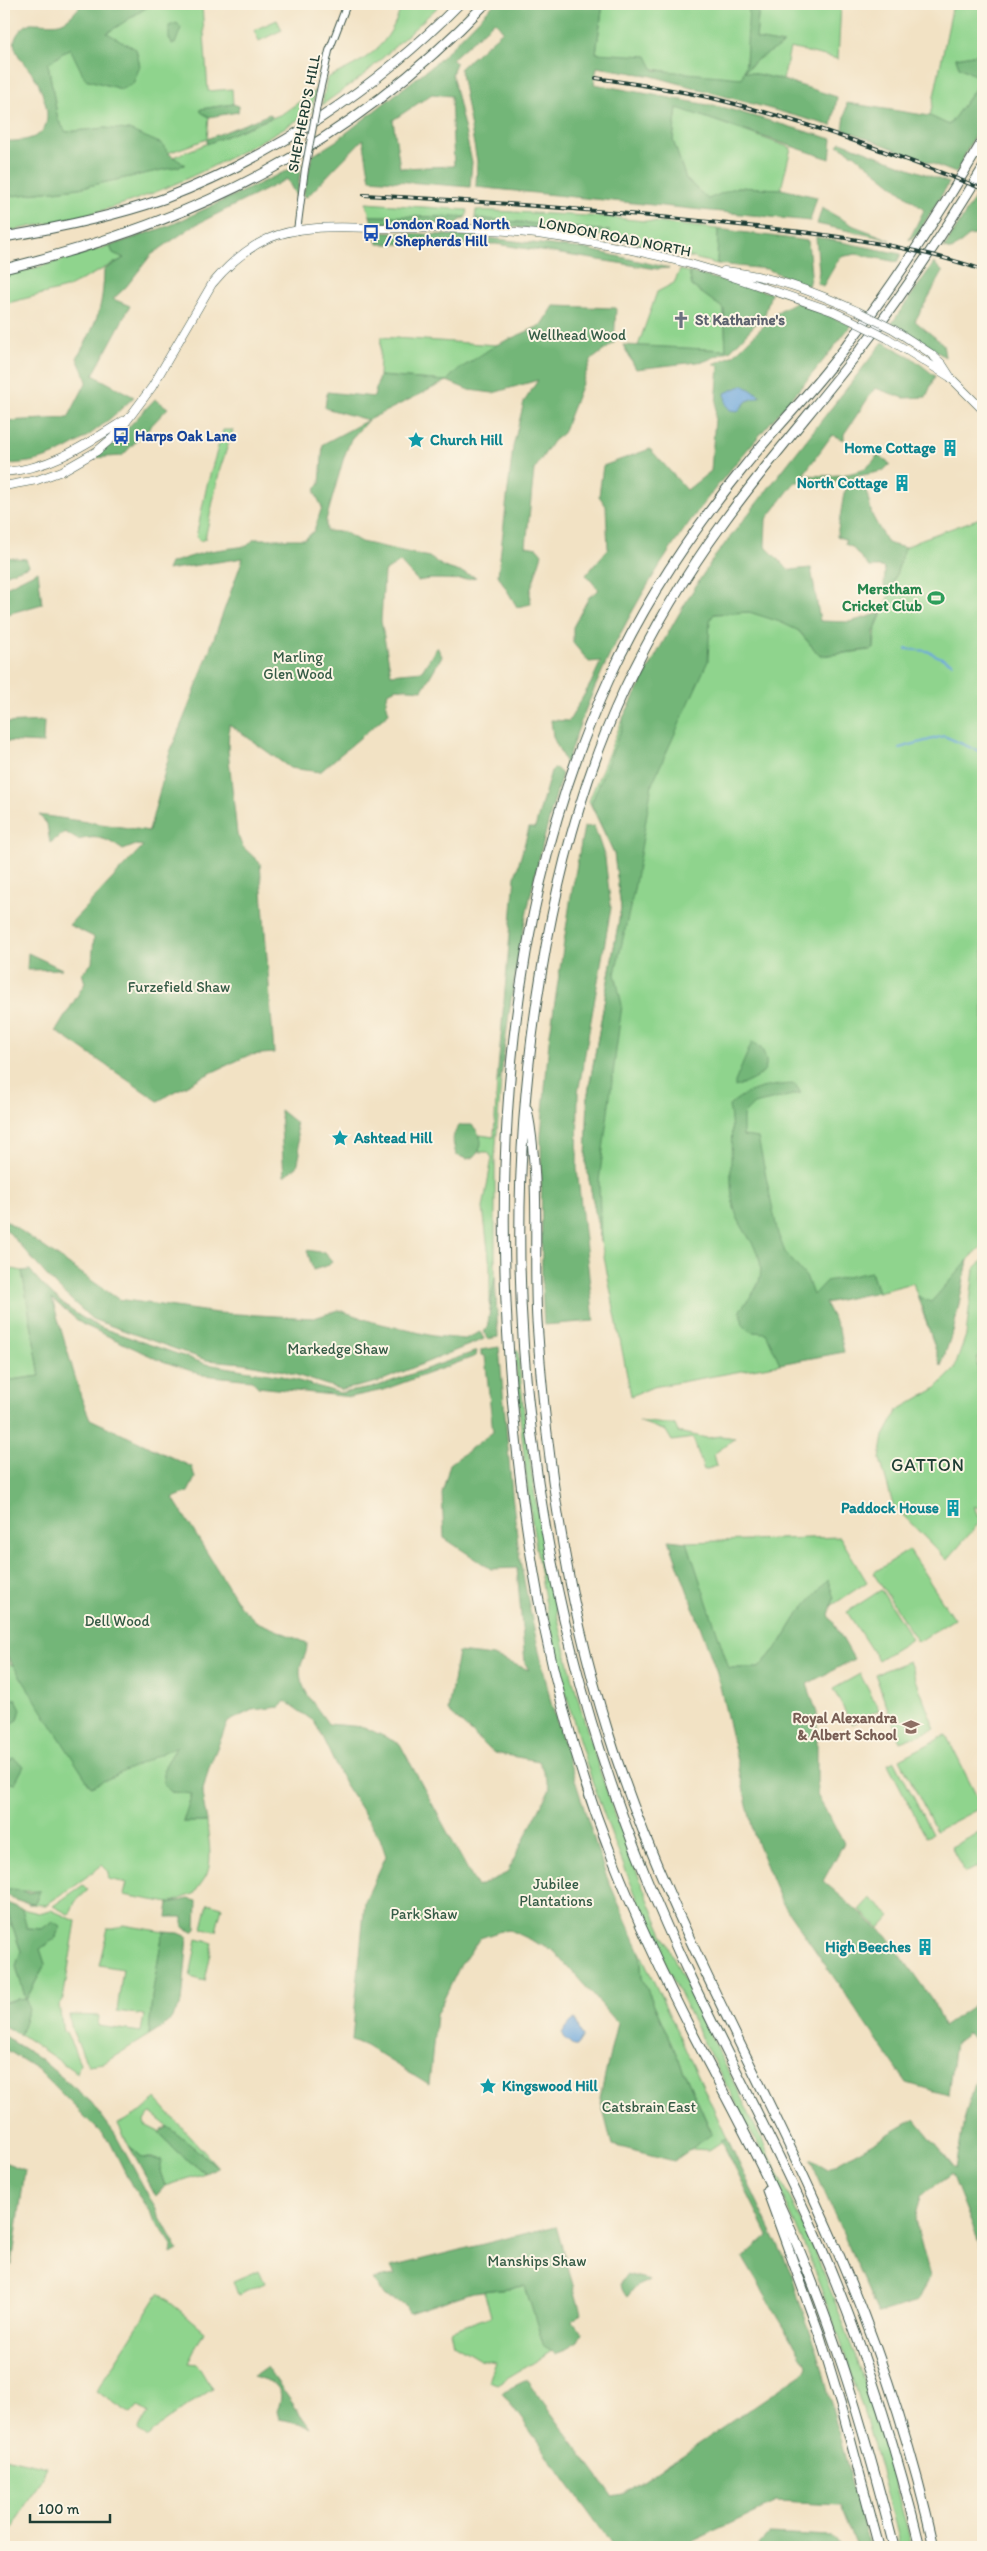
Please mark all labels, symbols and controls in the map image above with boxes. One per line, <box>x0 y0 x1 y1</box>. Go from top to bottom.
street label: SHEPHERD'S HILL <box>284 52 324 173</box>
street label: LONDON ROAD NORTH <box>537 213 693 261</box>
place label: London Road North / Shepherds Hill <box>384 215 510 251</box>
bus stop icon: London Road North / Shepherds Hill <box>361 223 381 243</box>
church icon: St Katharine's <box>671 310 691 330</box>
place label: St Katharine's <box>695 311 785 329</box>
park label: Wellhead Wood <box>528 326 626 344</box>
bus stop icon: Harps Oak Lane <box>111 426 131 446</box>
place label: Harps Oak Lane <box>135 427 237 446</box>
place icon: Church Hill <box>406 430 426 450</box>
place label: Church Hill <box>430 431 504 449</box>
building icon: Home Cottage <box>940 438 960 458</box>
place label: Home Cottage <box>844 439 936 458</box>
building icon: North Cottage <box>892 473 912 493</box>
place label: North Cottage <box>797 474 888 493</box>
place label: Merstham Cricket Club <box>842 580 923 615</box>
sports icon: Merstham Cricket Club <box>926 588 946 608</box>
park label: Marling Glen Wood <box>263 648 333 683</box>
park label: Furzefield Shaw <box>128 978 230 996</box>
place icon: Ashtead Hill <box>330 1128 350 1148</box>
place label: Ashtead Hill <box>353 1129 433 1147</box>
park label: Markedge Shaw <box>288 1340 388 1358</box>
district label: GATTON <box>891 1454 965 1476</box>
building icon: Paddock House <box>943 1498 963 1518</box>
place label: Paddock House <box>841 1499 939 1517</box>
park label: Dell Wood <box>84 1612 150 1630</box>
place label: Royal Alexandra & Albert School <box>793 1709 898 1744</box>
school or university icon: Royal Alexandra & Albert School <box>901 1717 921 1737</box>
park label: Jubilee Plantations <box>519 1875 593 1910</box>
park label: Park Shaw <box>391 1905 457 1923</box>
building icon: High Beeches <box>915 1937 935 1957</box>
place label: High Beeches <box>825 1938 911 1957</box>
place icon: Kingswood Hill <box>478 2076 498 2096</box>
place label: Kingswood Hill <box>502 2077 599 2096</box>
park label: Catsbrain East <box>602 2098 697 2116</box>
park label: Manships Shaw <box>488 2252 586 2270</box>
scale bar <box>30 2491 110 2523</box>
text: 100 m <box>38 2500 80 2518</box>

